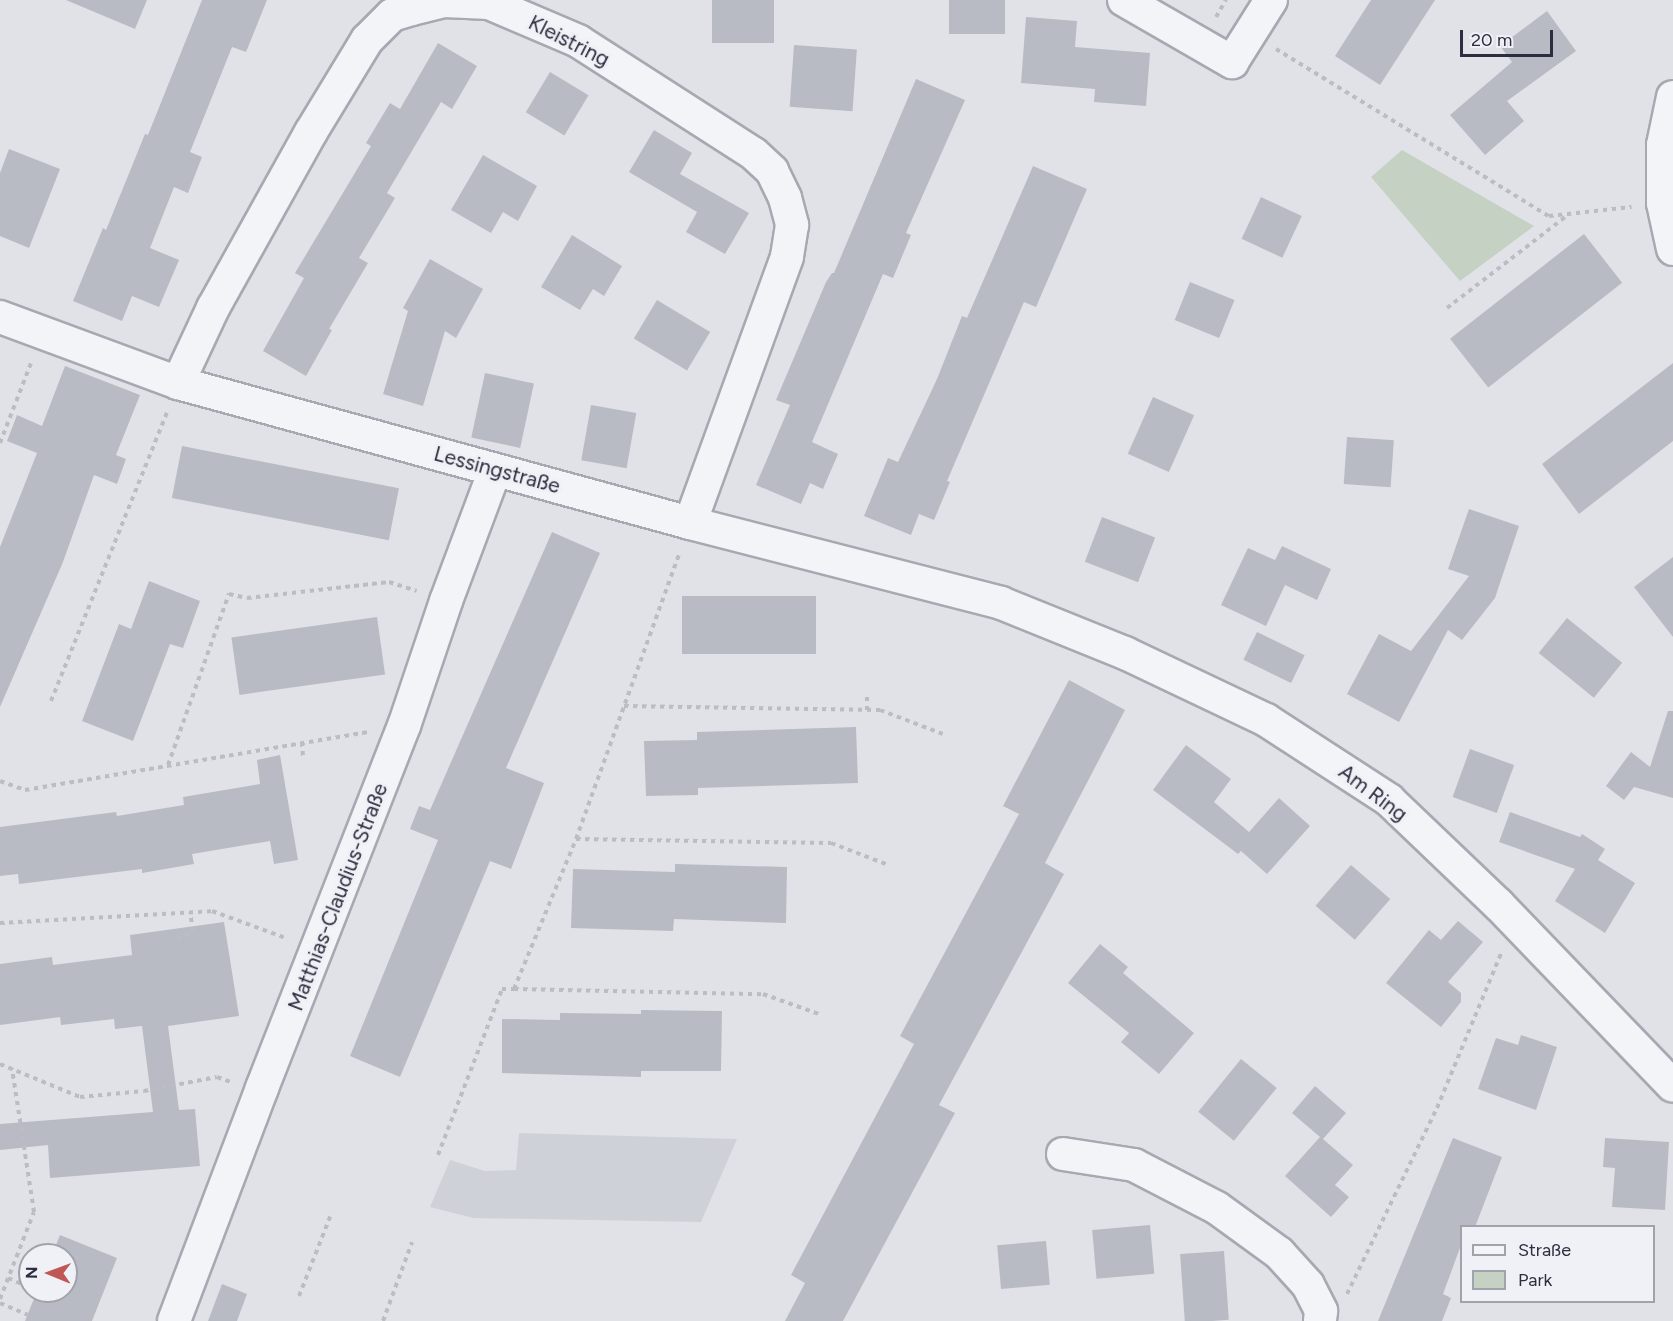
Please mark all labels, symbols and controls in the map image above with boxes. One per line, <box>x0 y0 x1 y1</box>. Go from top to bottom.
street label: Kleistring <box>524 10 614 72</box>
scale bar <box>1463 18 1556 56</box>
text: 20 m <box>1471 29 1512 51</box>
street label: Lessingstraße <box>431 441 563 499</box>
street label: Am Ring <box>1334 759 1412 827</box>
street label: Matthias-Claudius-Straße <box>283 780 393 1014</box>
legend <box>1460 1225 1655 1303</box>
text: Straße <box>1518 1239 1571 1261</box>
north arrow <box>18 1243 78 1303</box>
text: N <box>22 1266 41 1279</box>
text: Park <box>1518 1269 1552 1291</box>

